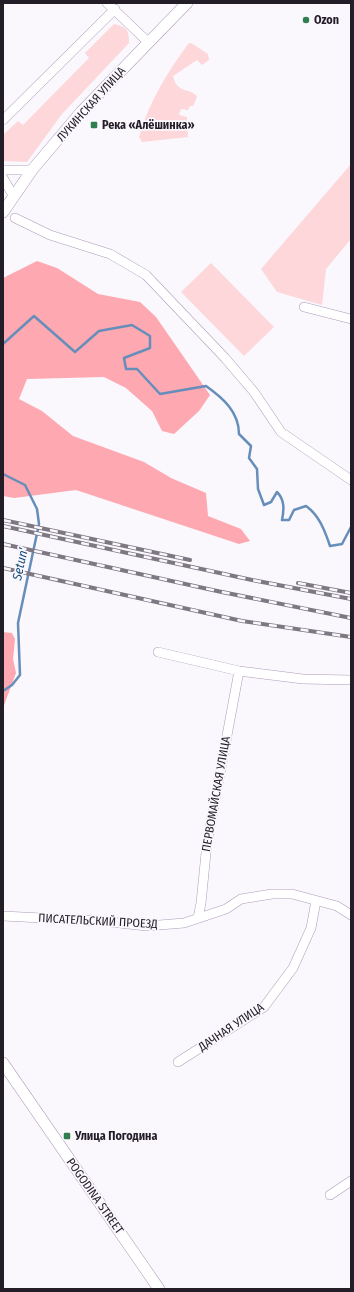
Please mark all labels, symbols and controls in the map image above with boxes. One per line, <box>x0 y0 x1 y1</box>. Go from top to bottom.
place label: Ozon <box>314 13 339 27</box>
marker: Ozon <box>301 15 311 25</box>
street label: ЛУКИНСКАЯ УЛИЦА <box>54 63 129 144</box>
place label: Река «Алёшинка» <box>102 118 195 132</box>
marker: Река «Алёшинка» <box>89 120 99 130</box>
water label: Setun' <box>9 546 31 583</box>
street label: ПЕРВОМАЙСКАЯ УЛИЦА <box>198 734 233 853</box>
street label: ПИСАТЕЛЬСКИЙ ПРОЕЗД <box>38 910 158 931</box>
street label: ДАЧНАЯ УЛИЦА <box>195 1000 267 1055</box>
place label: Улица Погодина <box>74 1129 157 1143</box>
marker: Улица Погодина <box>62 1131 72 1141</box>
street label: POGODINA STREET <box>64 1155 127 1237</box>

